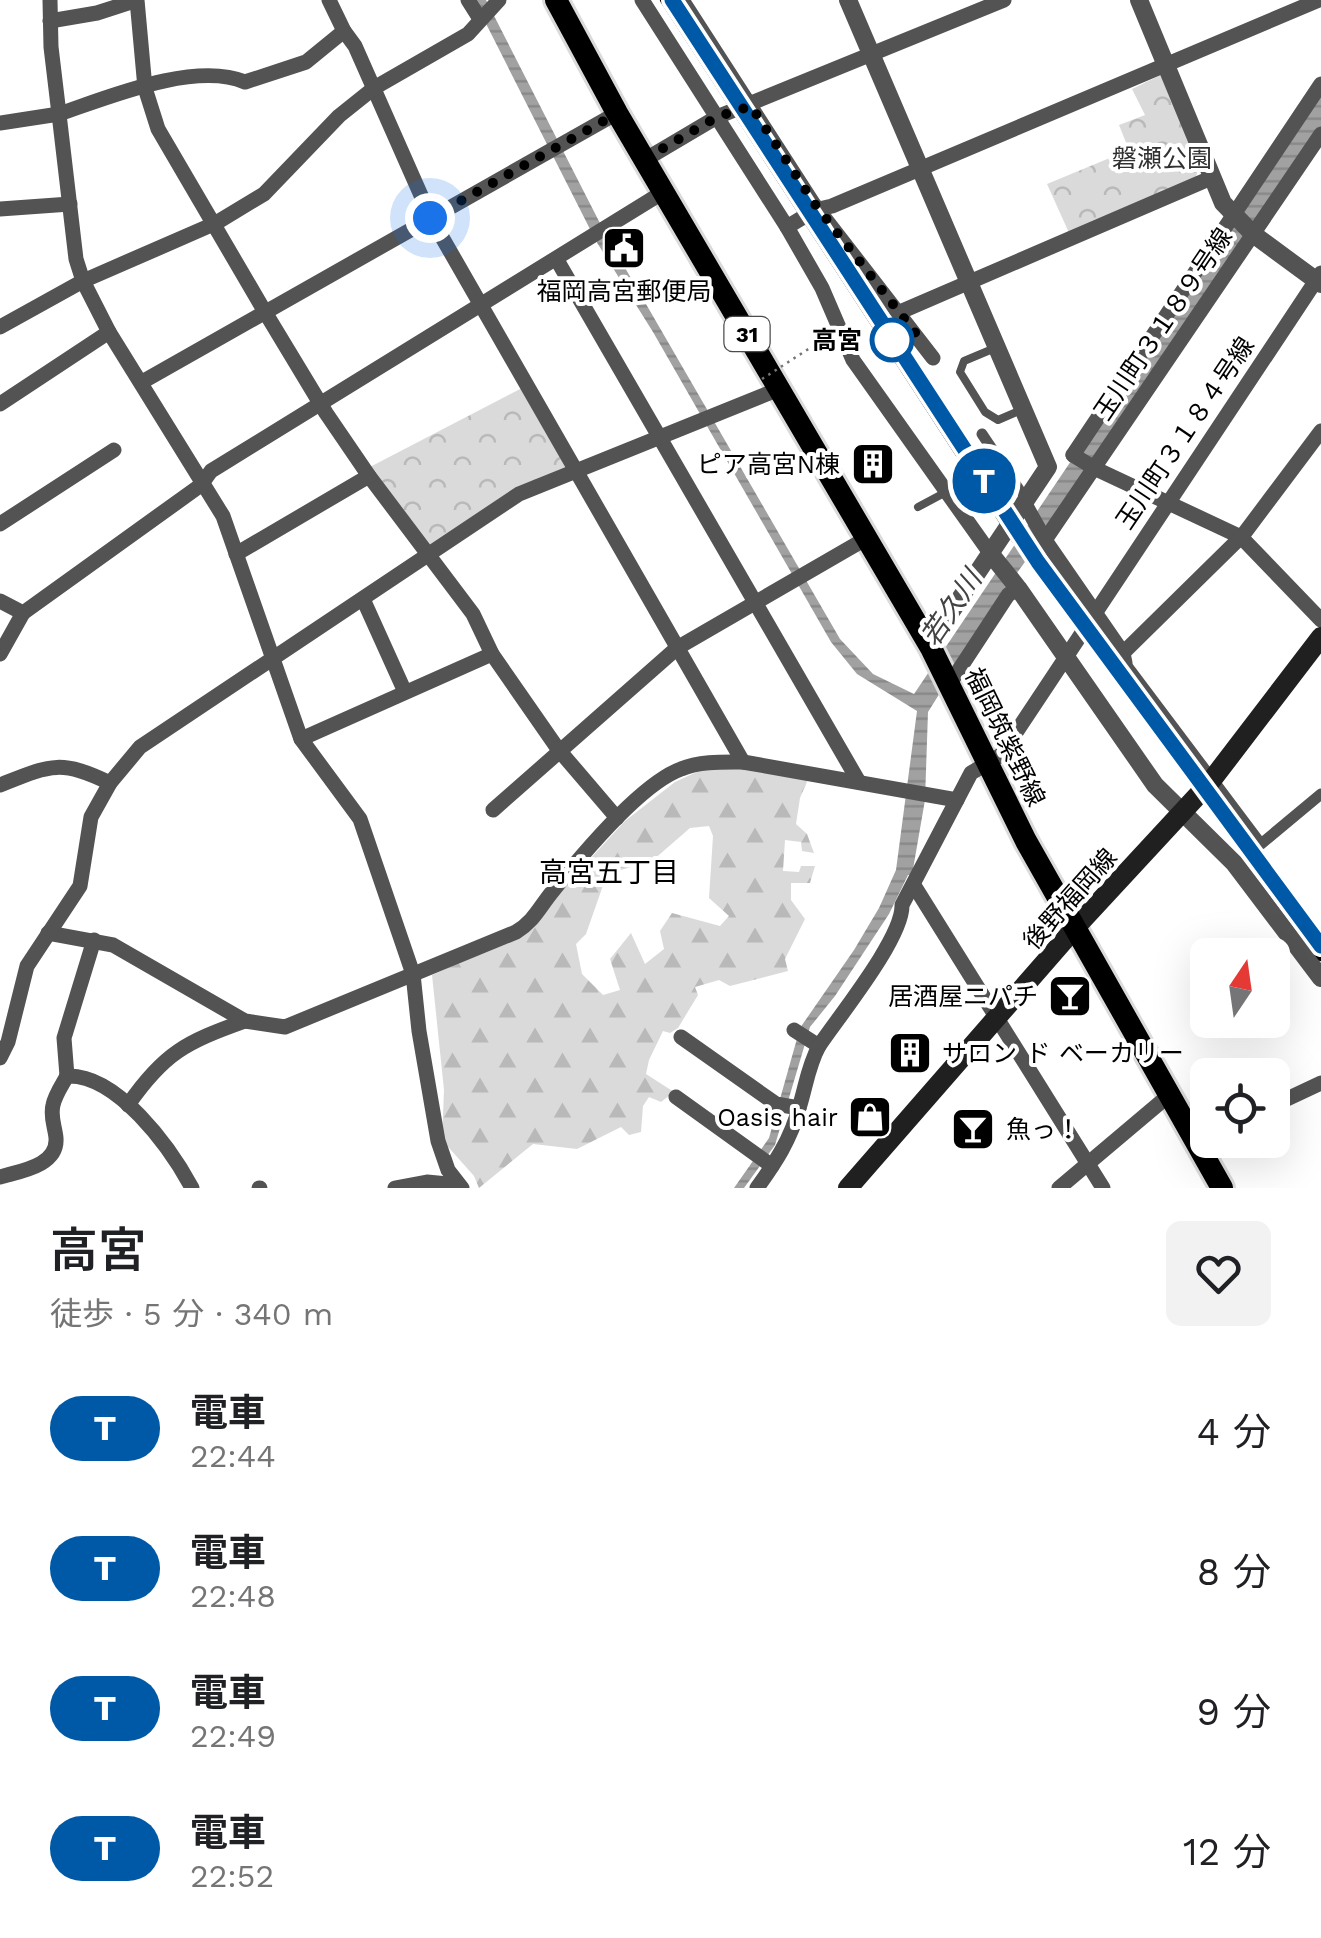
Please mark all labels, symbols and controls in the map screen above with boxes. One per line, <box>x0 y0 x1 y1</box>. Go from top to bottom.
park label: 磐瀬公園 <box>1112 144 1212 173</box>
your location <box>405 193 455 243</box>
street label: 玉川町３１８９号線 <box>1088 223 1238 425</box>
public building icon: 福岡高宮郵便局 <box>601 225 647 271</box>
place label: 福岡高宮郵便局 <box>536 277 712 306</box>
road number: 31 <box>724 317 770 351</box>
marker: 高宮 <box>871 319 913 361</box>
place label: 高宮 <box>812 326 862 355</box>
street label: 玉川町３１８４号線 <box>1110 332 1260 534</box>
building icon: ピア高宮N棟 <box>850 441 896 487</box>
line badge: T <box>952 448 1016 514</box>
place label: ピア高宮N棟 <box>697 450 840 479</box>
text: T <box>973 460 995 502</box>
water label: 若久川 <box>914 561 990 652</box>
street label: 福岡筑紫野線 <box>959 663 1051 811</box>
street label: 後野福岡線 <box>1017 843 1123 955</box>
district label: 高宮五丁目 <box>539 856 679 889</box>
north arrow <box>1190 938 1290 1038</box>
map controls <box>1190 938 1290 1158</box>
bar icon: 居酒屋ニパチ <box>1047 973 1093 1019</box>
place label: 居酒屋ニパチ <box>888 982 1038 1011</box>
building icon: サロン ド ベーカリー <box>887 1030 933 1076</box>
place label: サロン ド ベーカリー <box>942 1039 1184 1068</box>
button: locate <box>1190 1058 1290 1158</box>
shop icon: Oasis hair <box>847 1094 893 1140</box>
place label: Oasis hair <box>717 1103 838 1132</box>
bar icon: 魚っ！ <box>950 1106 996 1152</box>
place label: 魚っ！ <box>1006 1115 1081 1144</box>
button: heart <box>1166 1221 1271 1326</box>
text: 高宮 <box>50 1222 146 1279</box>
text: 徒歩 · 5 分 · 340 m <box>50 1295 333 1333</box>
text: 電車 <box>190 1391 266 1435</box>
text: T <box>94 1407 116 1449</box>
text: 4 分 <box>1197 1410 1271 1454</box>
text: 22:44 <box>190 1437 276 1475</box>
text: 電車 <box>190 1531 266 1575</box>
text: T <box>94 1547 116 1589</box>
text: 8 分 <box>1197 1550 1271 1594</box>
text: 22:48 <box>190 1577 276 1615</box>
text: 電車 <box>190 1671 266 1715</box>
text: T <box>94 1687 116 1729</box>
text: 9 分 <box>1197 1690 1271 1734</box>
text: 22:49 <box>190 1717 276 1755</box>
text: 電車 <box>190 1811 266 1855</box>
text: T <box>94 1827 116 1869</box>
text: 12 分 <box>1183 1830 1271 1874</box>
text: 22:52 <box>190 1857 274 1895</box>

